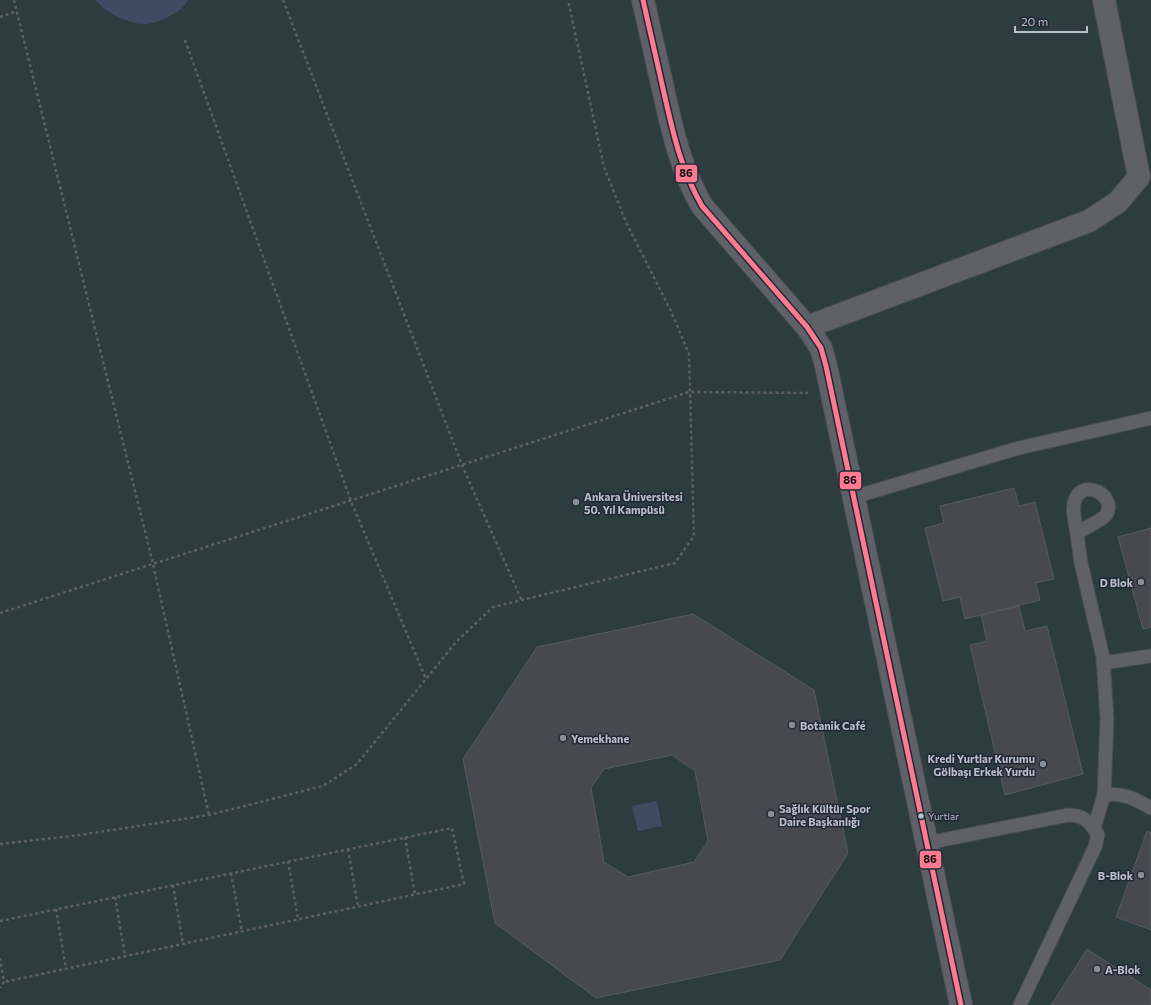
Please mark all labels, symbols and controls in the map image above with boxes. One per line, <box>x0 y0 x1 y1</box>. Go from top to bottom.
scale bar <box>1015 8 1087 34</box>
text: 20 m <box>1021 14 1048 28</box>
line badge: 86 <box>675 164 698 183</box>
text: 86 <box>679 166 693 179</box>
line badge: 86 <box>839 471 862 490</box>
text: 86 <box>843 473 857 486</box>
place label: Ankara Üniversitesi 50. Yıl Kampüsü <box>584 490 683 516</box>
marker: Ankara Üniversitesi 50. Yıl Kampüsü <box>571 497 581 507</box>
place label: D Blok <box>1100 576 1134 589</box>
marker: D Blok <box>1136 577 1146 587</box>
place label: Botanik Café <box>800 719 866 732</box>
marker: Botanik Café <box>787 720 797 730</box>
place label: Yemekhane <box>571 732 629 745</box>
marker: Yemekhane <box>558 733 568 743</box>
place label: Kredi Yurtlar Kurumu Gölbaşı Erkek Yurdu <box>927 752 1035 778</box>
marker: Kredi Yurtlar Kurumu Gölbaşı Erkek Yurdu <box>1038 759 1048 769</box>
place label: Sağlık Kültür Spor Daire Başkanlığı <box>779 802 871 828</box>
marker: Sağlık Kültür Spor Daire Başkanlığı <box>766 809 776 819</box>
place label: Yurtlar <box>928 810 959 822</box>
marker: Yurtlar <box>916 811 926 821</box>
line badge: 86 <box>919 850 942 869</box>
text: 86 <box>923 852 937 865</box>
place label: B-Blok <box>1098 869 1134 882</box>
marker: B-Blok <box>1136 870 1146 880</box>
place label: A-Blok <box>1105 963 1141 976</box>
marker: A-Blok <box>1092 964 1102 974</box>

